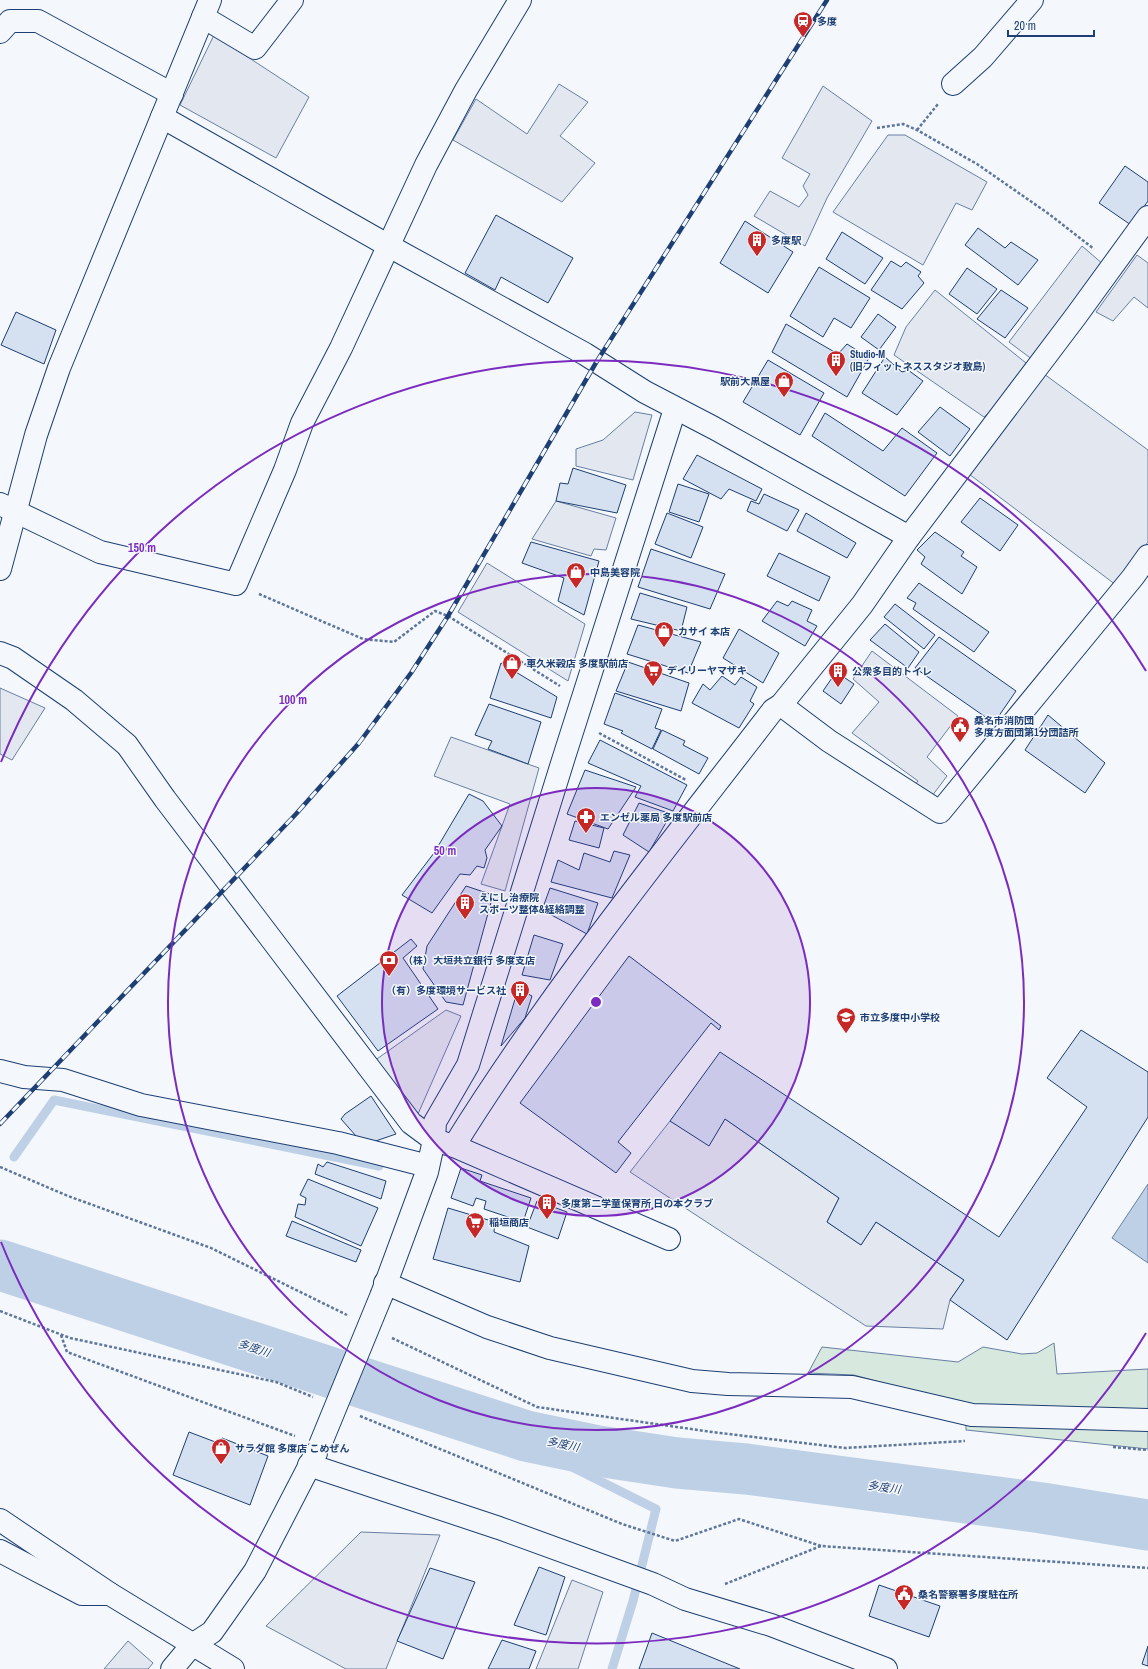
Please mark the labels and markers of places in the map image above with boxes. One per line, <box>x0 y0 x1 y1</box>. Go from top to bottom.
station icon: 多度 <box>792 10 814 38</box>
place label: 多度 <box>817 15 837 28</box>
building icon: 多度駅 <box>746 229 768 257</box>
place label: 多度駅 <box>771 234 802 247</box>
place label: Studio-M (旧フィットネススタジオ敷島) <box>850 348 986 373</box>
building icon: Studio-M (旧フィットネススタジオ敷島) <box>825 349 847 377</box>
shop icon: 駅前大黒屋 <box>773 370 795 398</box>
place label: 駅前大黒屋 <box>720 375 770 388</box>
shop icon: 中島美容院 <box>565 561 587 589</box>
place label: 中島美容院 <box>590 566 640 579</box>
shop icon: カサイ 本店 <box>653 620 675 648</box>
place label: カサイ 本店 <box>678 625 730 638</box>
shop icon: 車久米穀店 多度駅前店 <box>501 652 523 680</box>
place label: 車久米穀店 多度駅前店 <box>526 657 628 670</box>
supermarket icon: デイリーヤマザキ <box>642 659 664 687</box>
building icon: 公衆多目的トイレ <box>827 660 849 688</box>
place label: デイリーヤマザキ <box>667 664 747 677</box>
place label: 公衆多目的トイレ <box>852 665 932 678</box>
place label: 桑名市消防団 多度方面団第1分団詰所 <box>974 714 1079 739</box>
public building icon: 桑名市消防団 多度方面団第1分団詰所 <box>949 715 971 743</box>
pharmacy icon: エンゼル薬局 多度駅前店 <box>575 806 597 834</box>
place label: エンゼル薬局 多度駅前店 <box>600 811 712 824</box>
place label: えにし治療院 スポーツ整体&経絡調整 <box>479 891 585 916</box>
building icon: えにし治療院 スポーツ整体&経絡調整 <box>454 892 476 920</box>
bank icon: （株）大垣共立銀行 多度支店 <box>378 949 400 977</box>
place label: （株）大垣共立銀行 多度支店 <box>403 954 535 967</box>
building icon: （有）多度環境サービス社 <box>509 979 531 1007</box>
place label: （有）多度環境サービス社 <box>386 984 507 997</box>
centre of rings <box>589 995 603 1009</box>
school or university icon: 市立多度中小学校 <box>835 1006 857 1034</box>
place label: 市立多度中小学校 <box>860 1011 940 1024</box>
building icon: 多度第二学童保育所 日の本クラブ <box>536 1192 558 1220</box>
place label: 多度第二学童保育所 日の本クラブ <box>561 1197 713 1210</box>
supermarket icon: 稲垣商店 <box>464 1211 486 1239</box>
place label: 稲垣商店 <box>489 1216 529 1229</box>
shop icon: サラダ館 多度店 こめぜん <box>210 1437 232 1465</box>
place label: サラダ館 多度店 こめぜん <box>235 1442 350 1455</box>
public building icon: 桑名警察署多度駐在所 <box>893 1583 915 1611</box>
place label: 桑名警察署多度駐在所 <box>918 1588 1018 1601</box>

